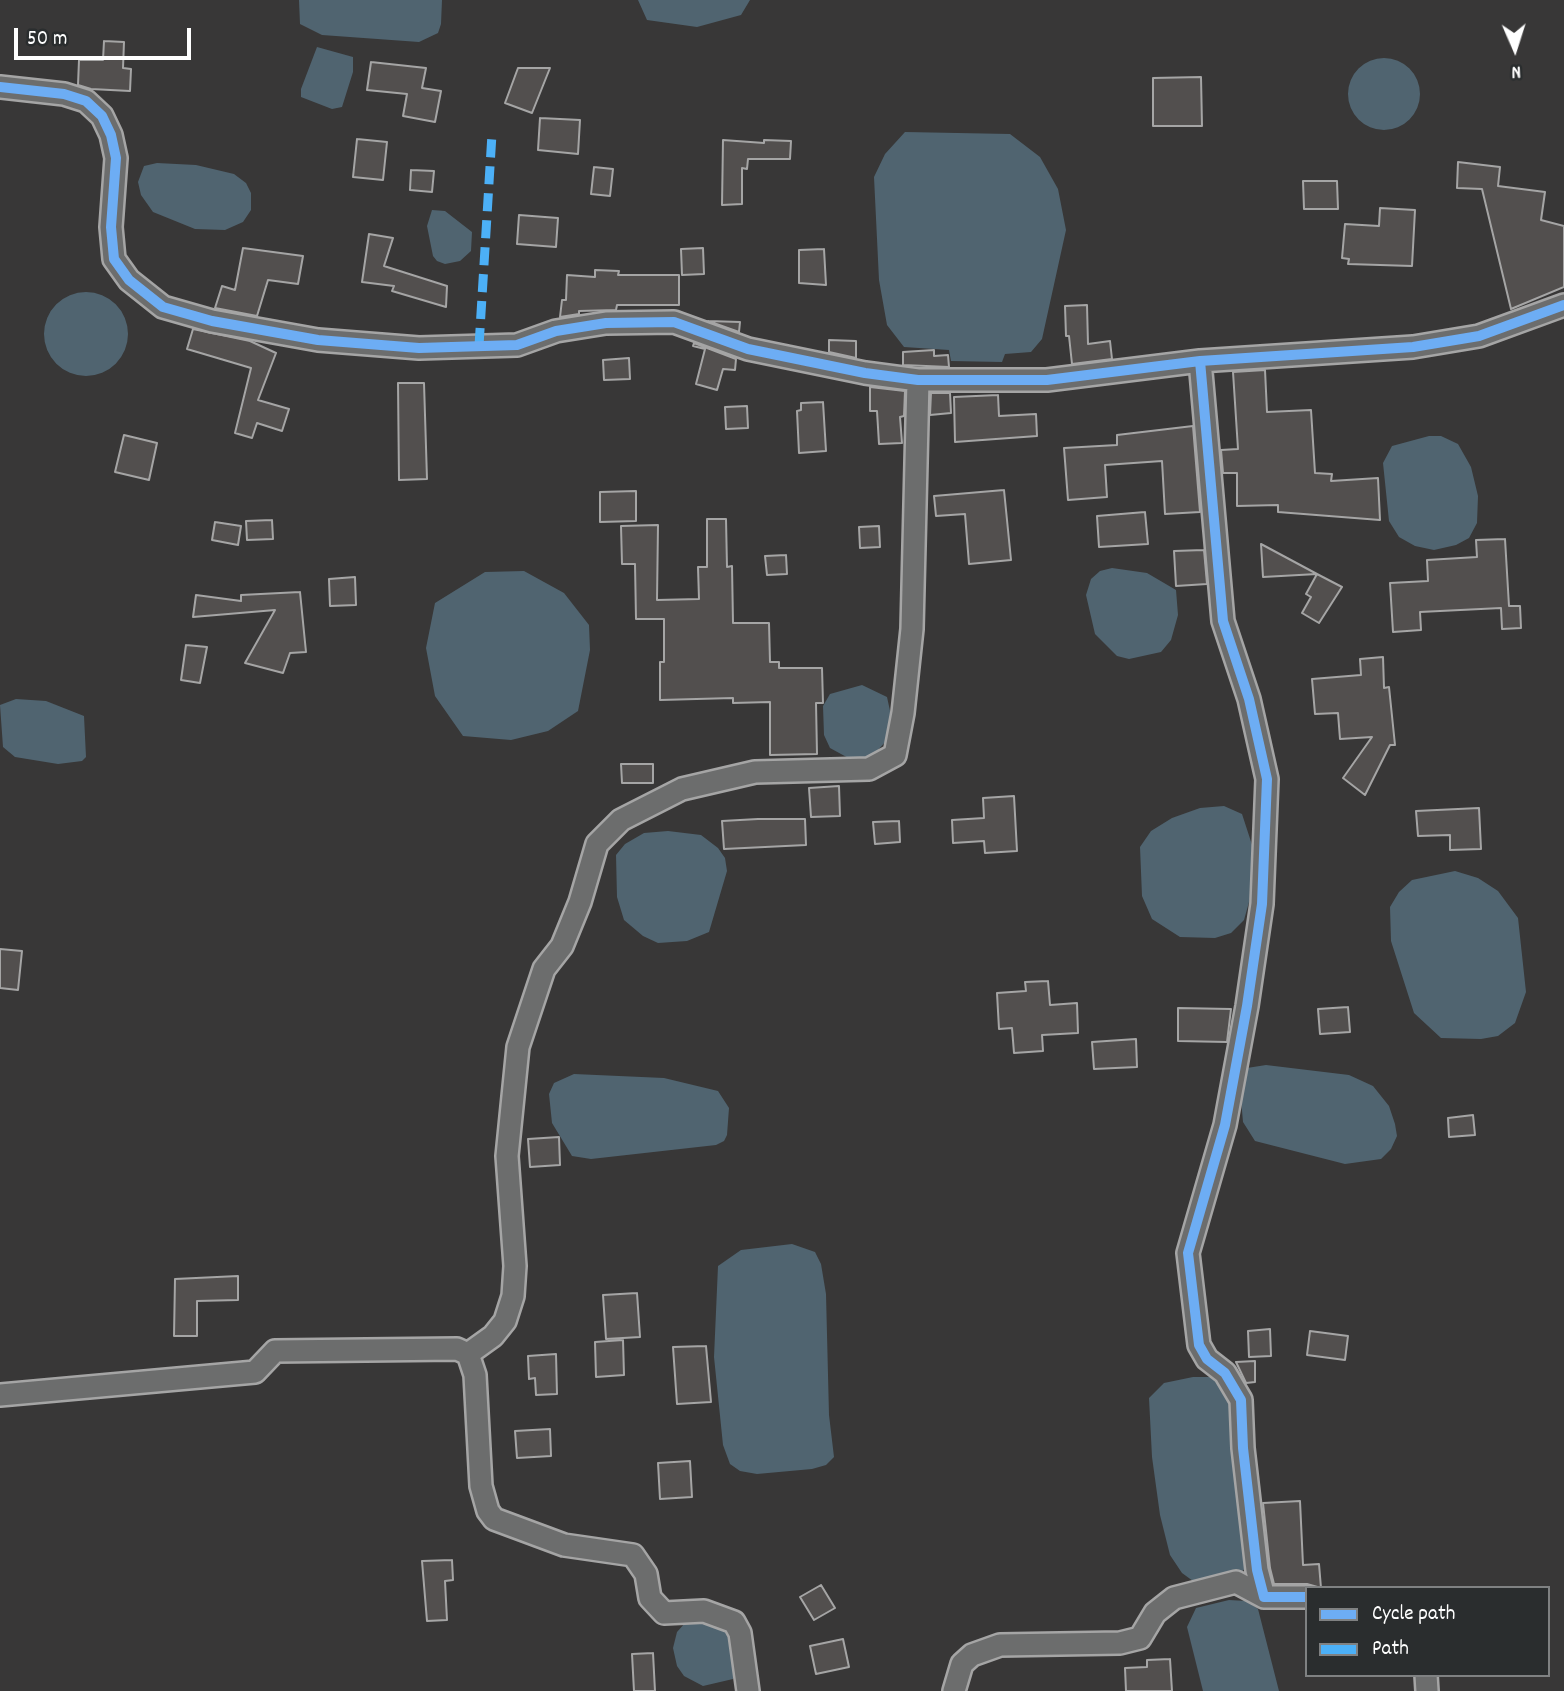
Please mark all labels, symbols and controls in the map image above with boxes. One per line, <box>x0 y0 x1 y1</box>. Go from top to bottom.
scale bar <box>18 14 194 58</box>
north arrow <box>1480 14 1550 84</box>
text: 50 m <box>27 25 67 55</box>
text: N <box>1511 57 1522 84</box>
legend <box>1305 1586 1550 1677</box>
text: Cycle path <box>1372 1600 1455 1630</box>
text: Path <box>1372 1635 1409 1665</box>

